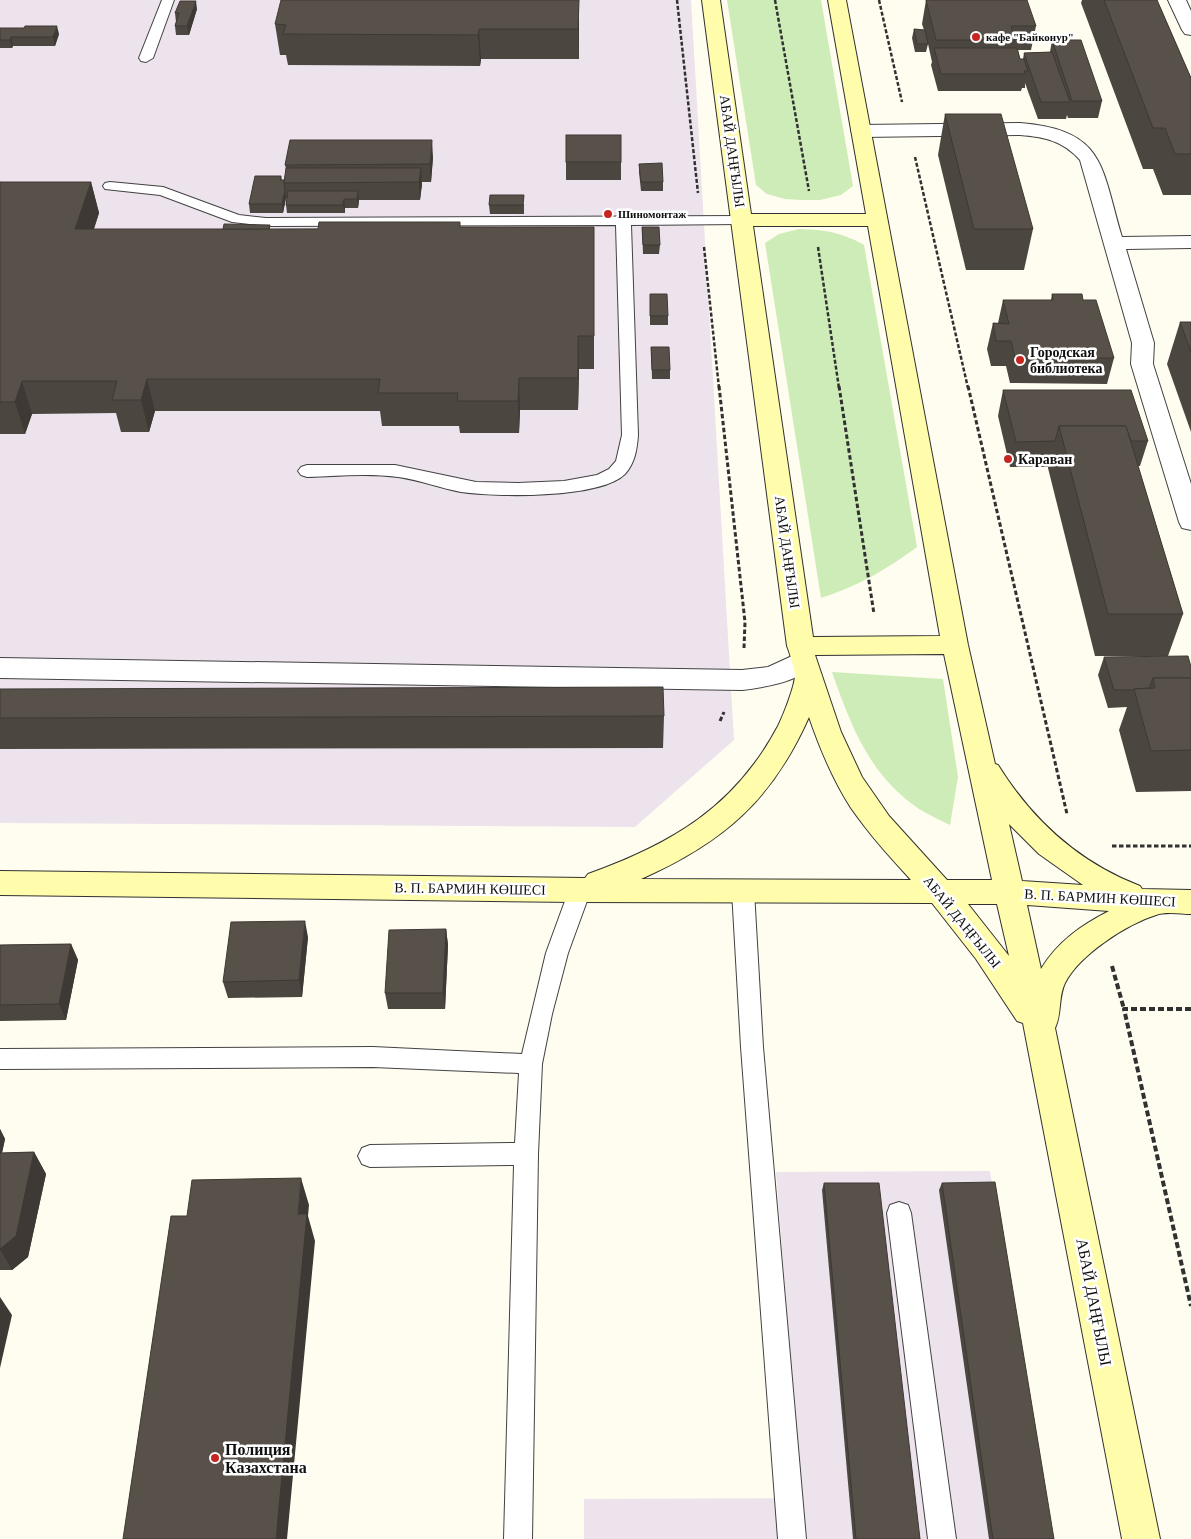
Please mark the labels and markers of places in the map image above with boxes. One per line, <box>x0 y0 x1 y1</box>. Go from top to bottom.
marker: кафе "Байконур" <box>970 31 982 43</box>
place label: кафе "Байконур" <box>986 31 1074 43</box>
marker: Шиномонтаж <box>602 208 614 220</box>
place label: Шиномонтаж <box>618 208 686 220</box>
place label: Городская библиотека <box>1030 345 1102 376</box>
marker: Городская библиотека <box>1014 354 1026 366</box>
place label: Караван <box>1018 452 1072 467</box>
marker: Караван <box>1002 453 1014 465</box>
place label: Полиция Казахстана <box>225 1441 307 1476</box>
marker: Полиция Казахстана <box>209 1452 221 1464</box>

